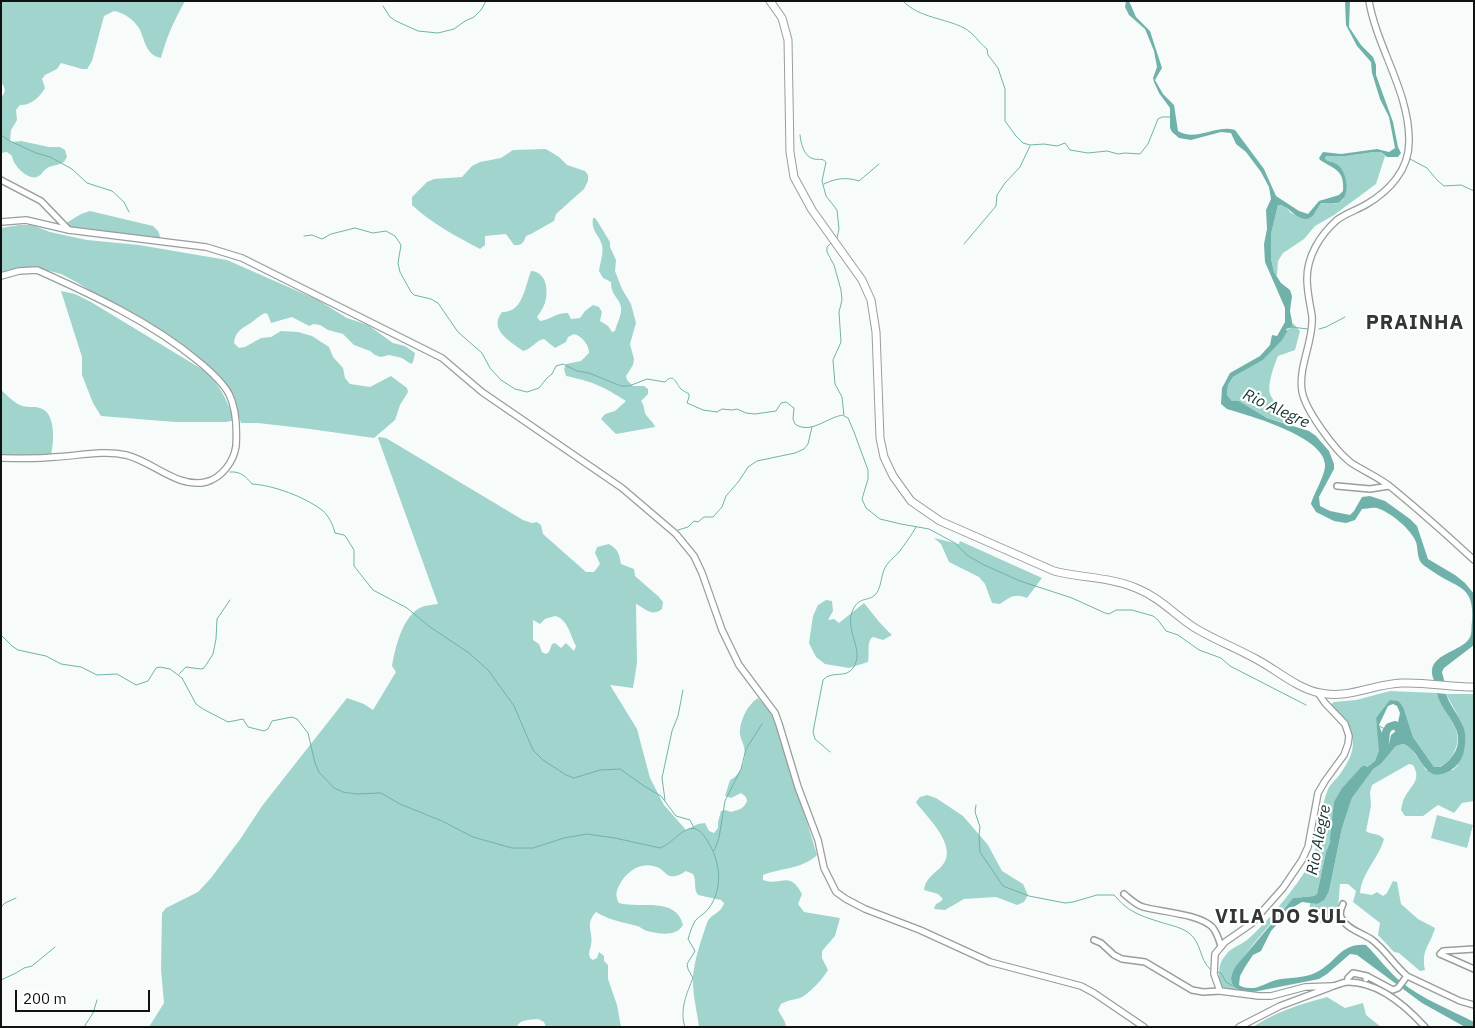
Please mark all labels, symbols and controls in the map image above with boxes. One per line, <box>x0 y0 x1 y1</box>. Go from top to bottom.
district label: PRAINHA <box>1365 311 1465 335</box>
water label: Rio Alegre <box>1240 385 1312 433</box>
water label: Rio Alegre <box>1303 803 1335 877</box>
district label: VILA DO SUL <box>1214 905 1348 929</box>
scale bar <box>18 980 152 1012</box>
text: 200 m <box>23 989 67 1008</box>

